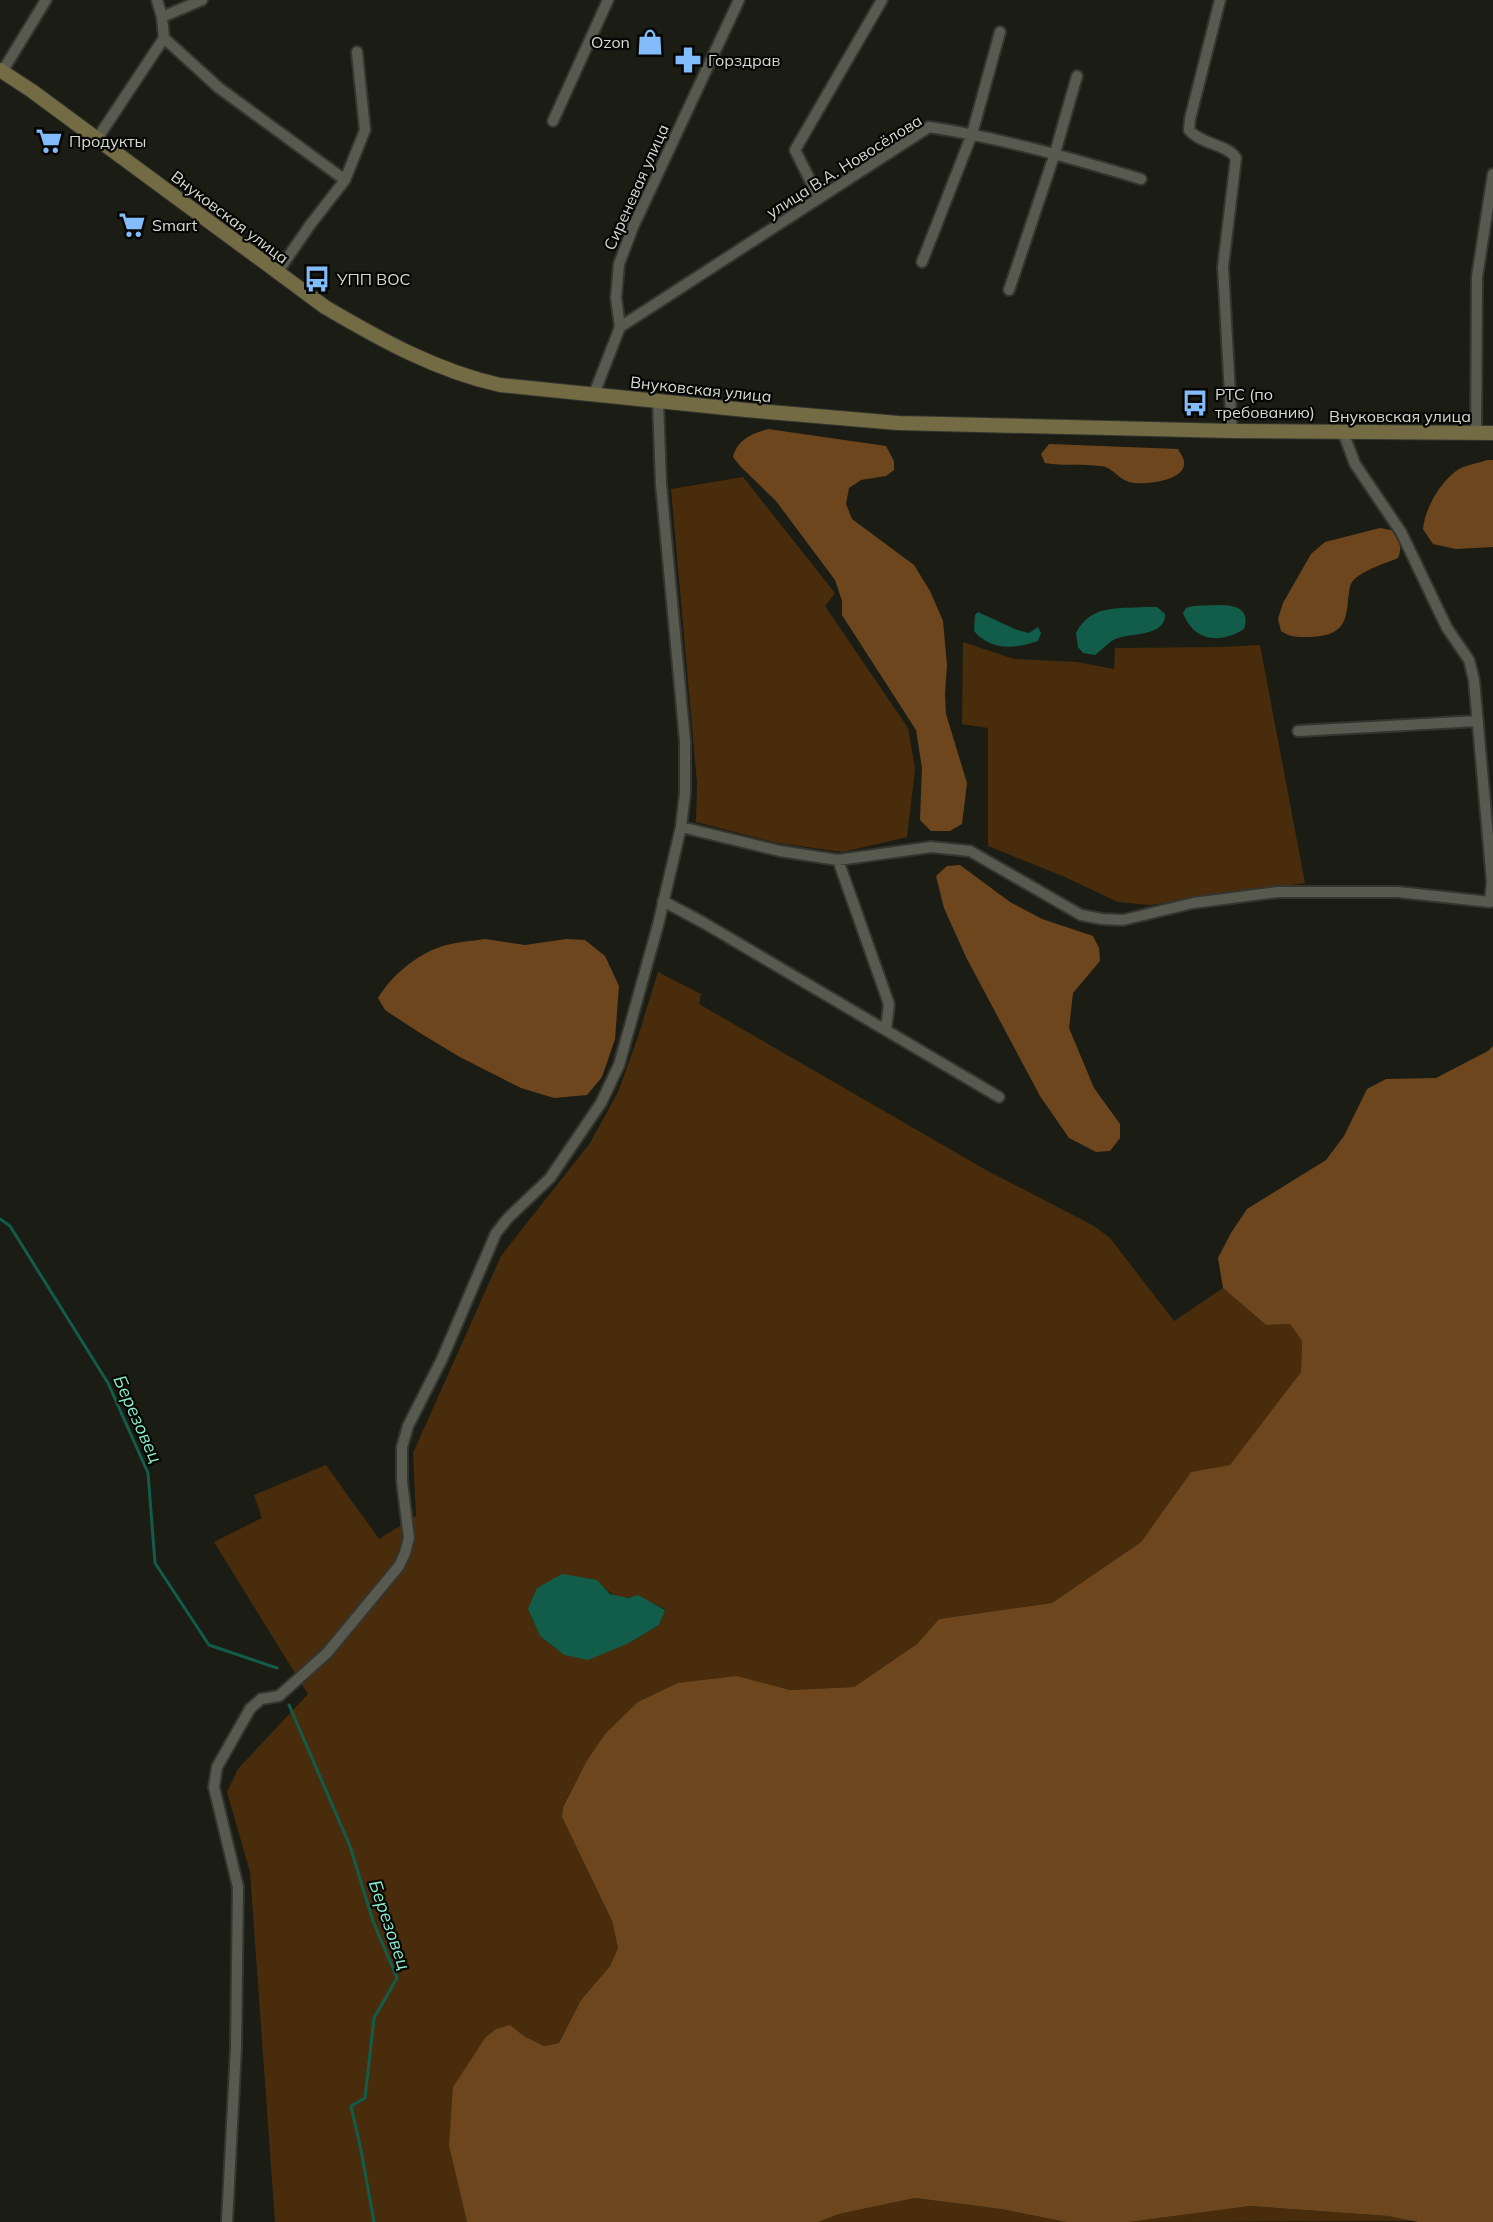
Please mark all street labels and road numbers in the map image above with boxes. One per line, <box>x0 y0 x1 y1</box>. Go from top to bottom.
street label: улица В.А. Новосёлова <box>763 110 925 222</box>
street label: Сиреневая улица <box>599 121 673 253</box>
street label: Внуковская улица <box>167 166 293 268</box>
street label: Внуковская улица <box>629 372 773 406</box>
street label: Внуковская улица <box>1329 406 1471 426</box>

